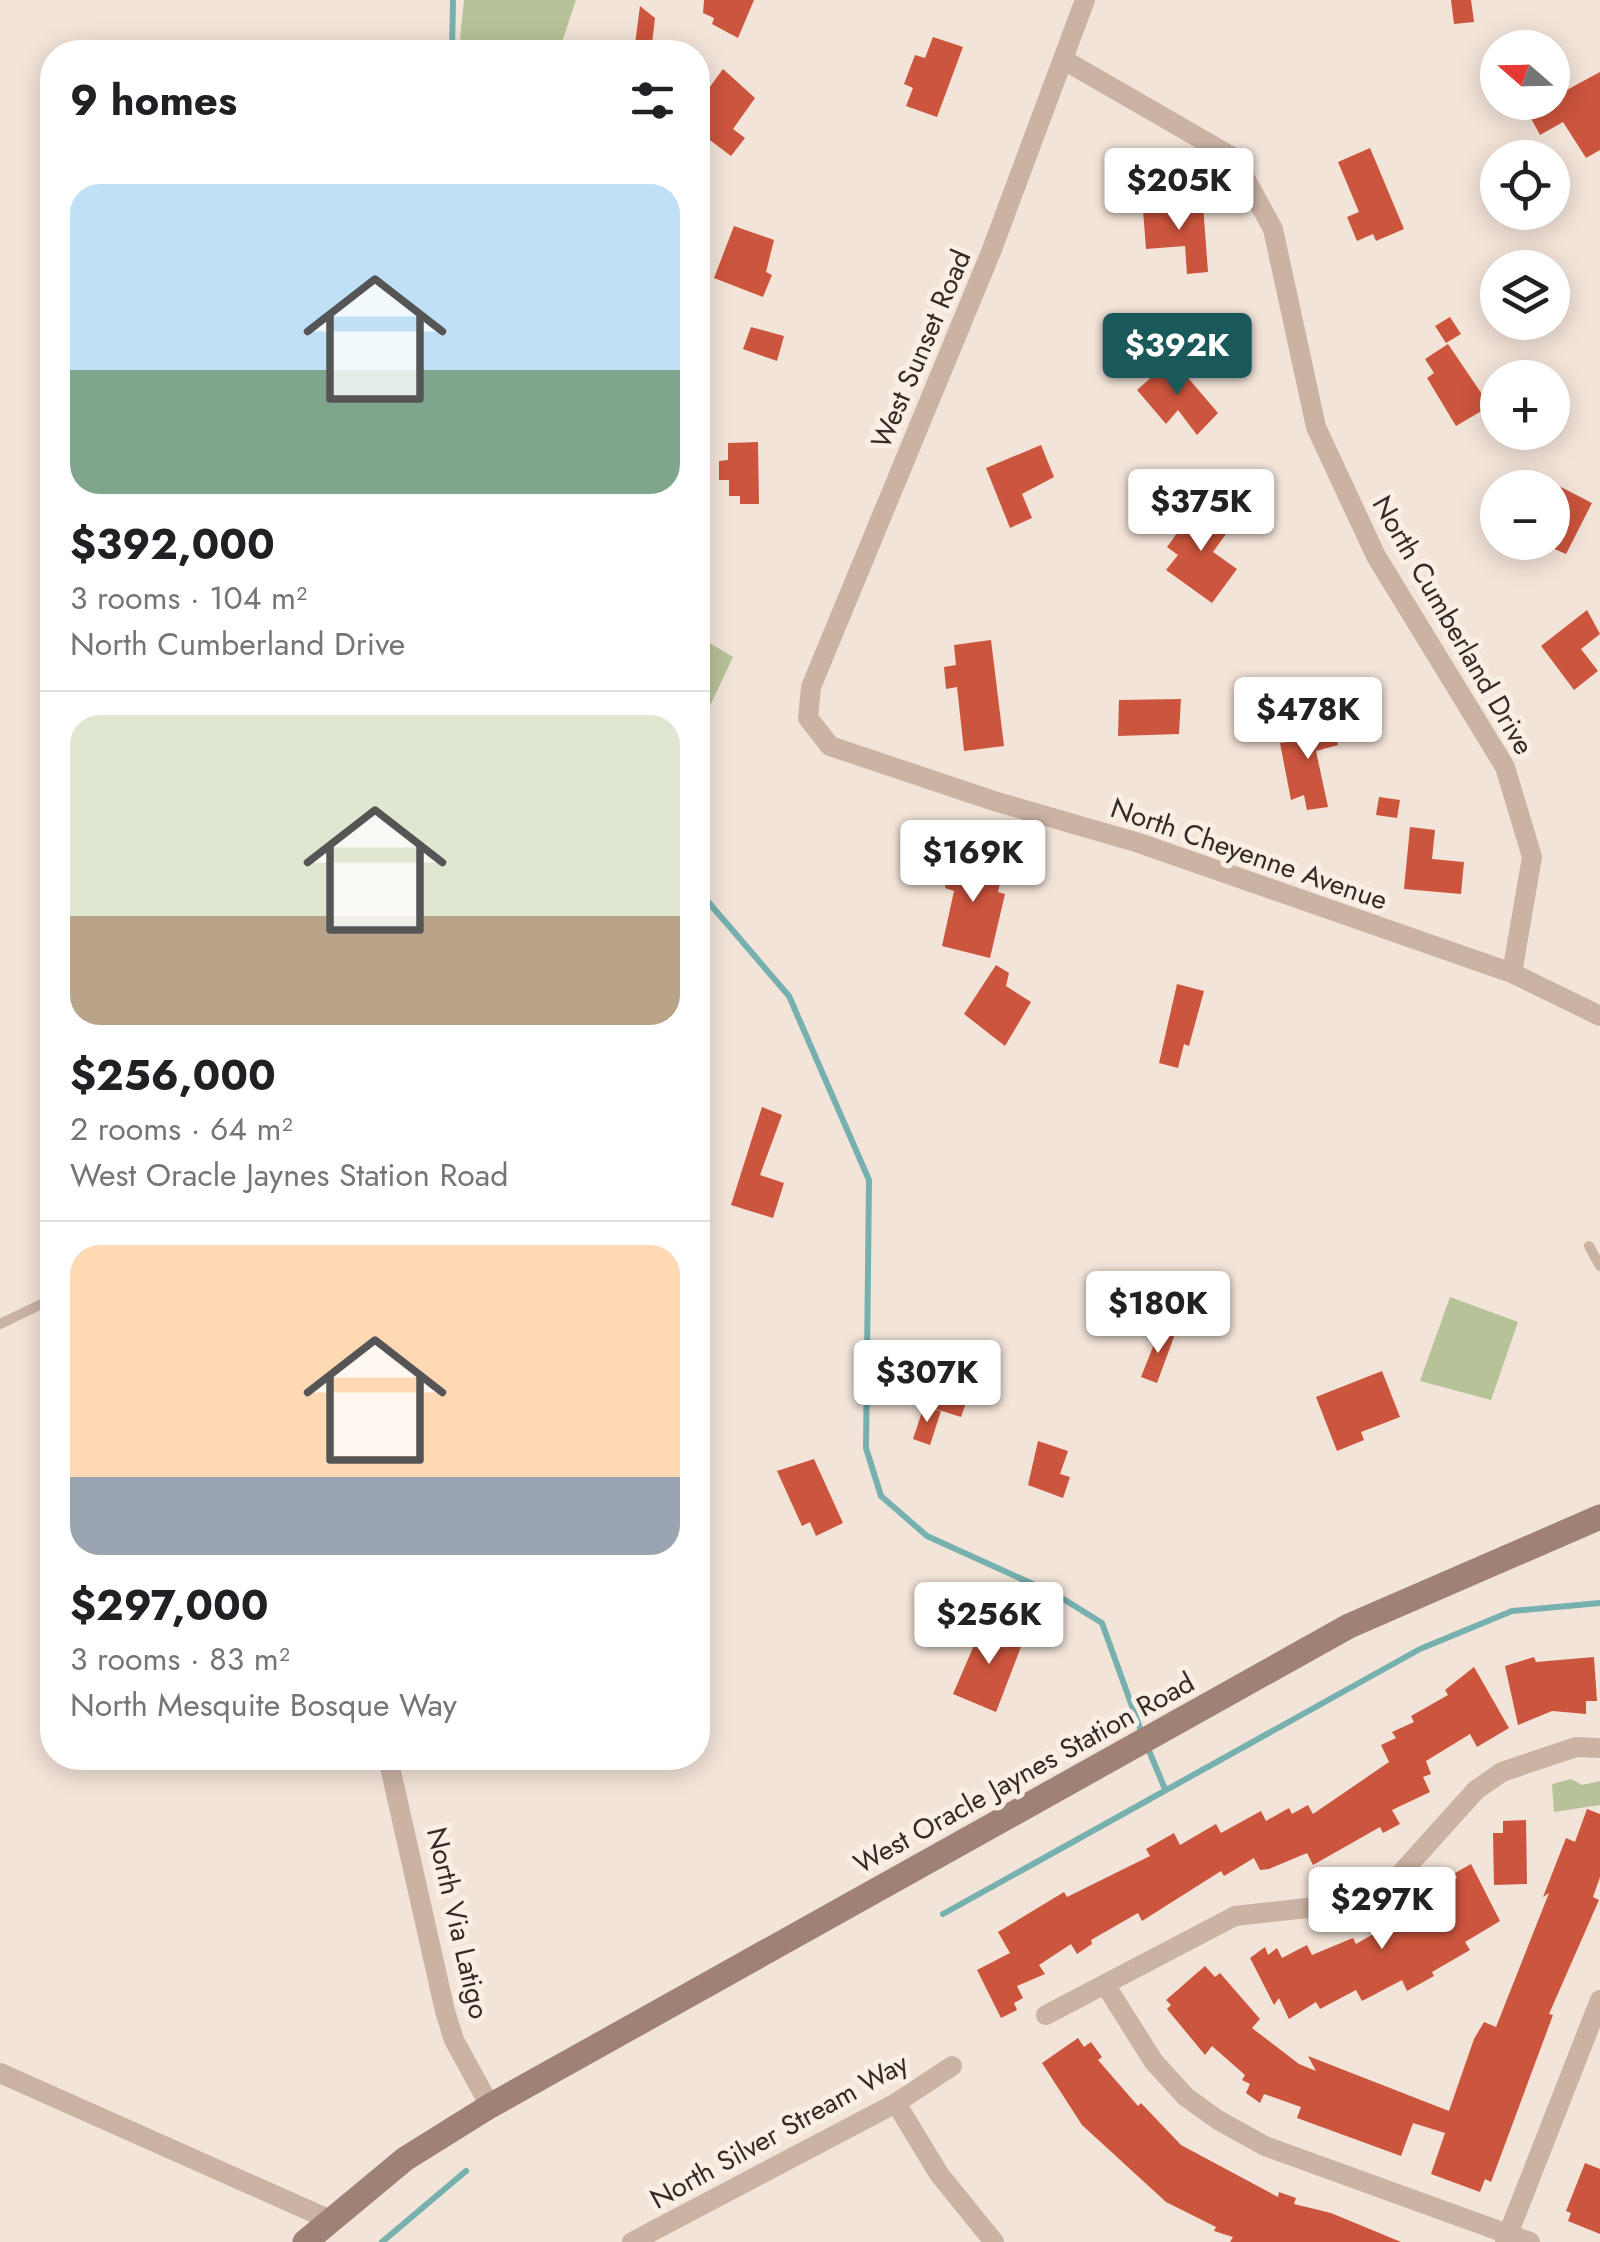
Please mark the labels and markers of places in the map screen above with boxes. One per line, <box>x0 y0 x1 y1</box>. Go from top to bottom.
pin: $205K <box>1109 148 1249 233</box>
pin: $392K <box>1107 313 1247 398</box>
pin: $375K <box>1131 469 1271 554</box>
pin: $478K <box>1238 677 1378 762</box>
pin: $169K <box>903 820 1043 905</box>
pin: $180K <box>1088 1271 1228 1356</box>
pin: $307K <box>857 1340 997 1425</box>
pin: $256K <box>919 1582 1059 1667</box>
pin: $297K <box>1312 1867 1452 1952</box>

